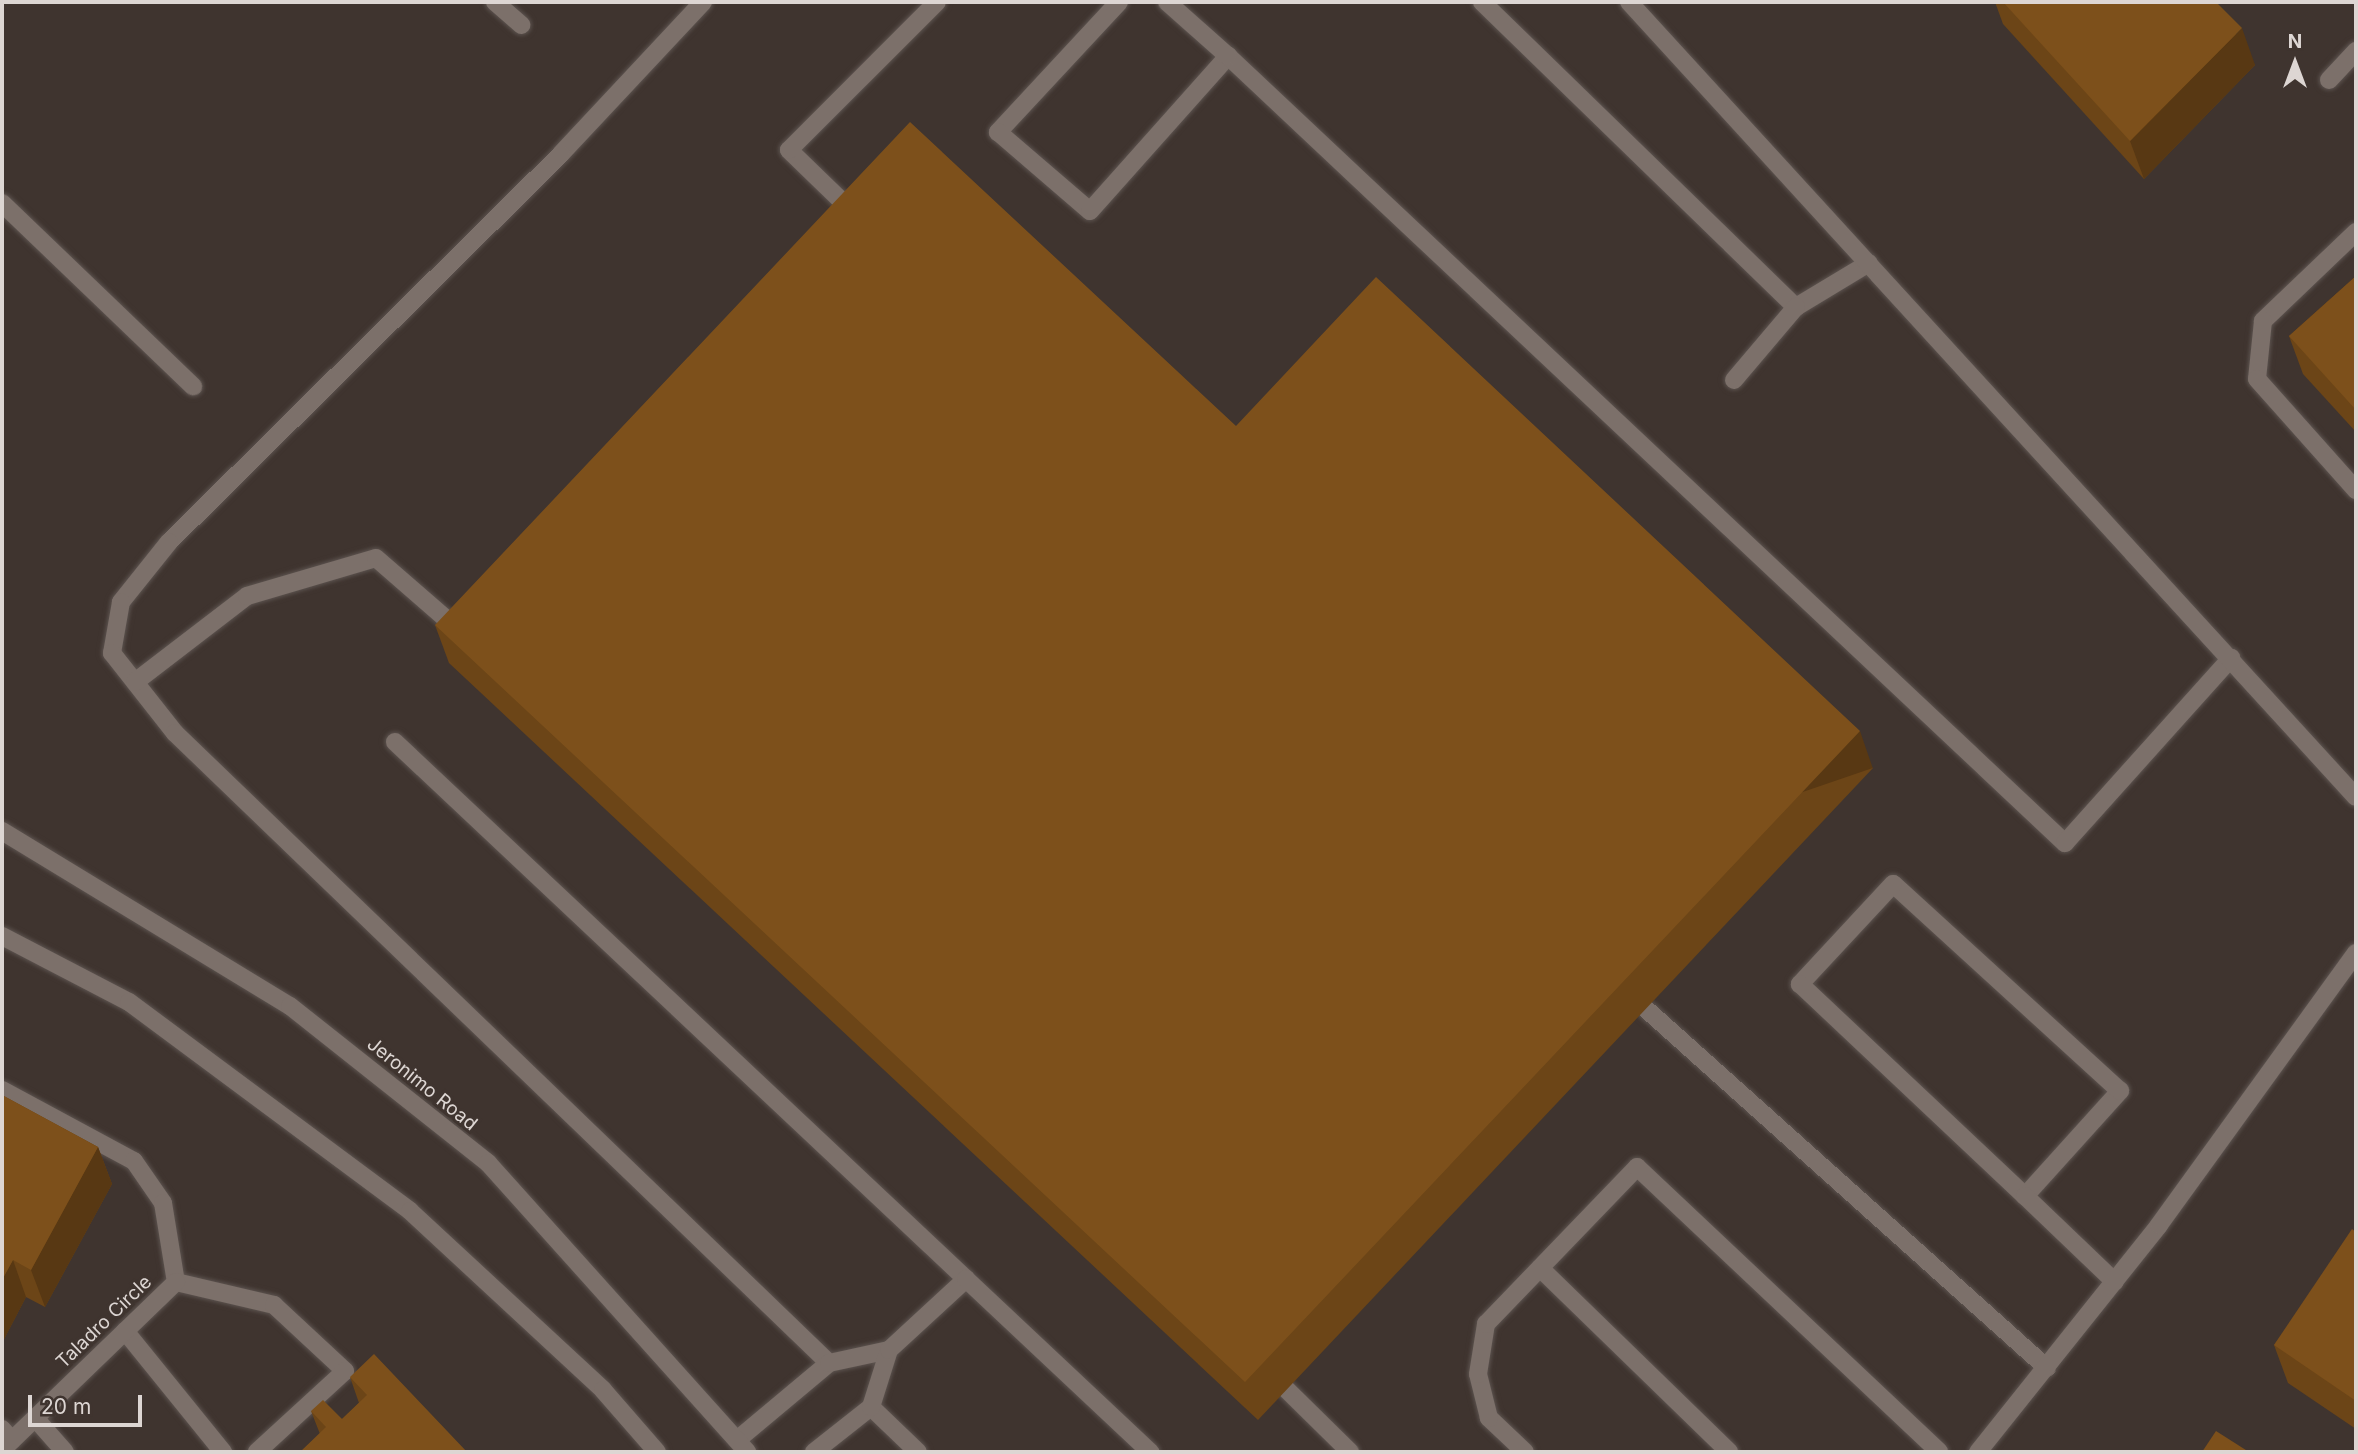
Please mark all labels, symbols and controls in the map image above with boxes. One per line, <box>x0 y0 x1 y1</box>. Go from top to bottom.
north arrow <box>2260 28 2330 98</box>
text: N <box>2288 30 2302 53</box>
street label: Jeronimo Road <box>362 1033 482 1135</box>
street label: Taladro Circle <box>52 1271 156 1373</box>
scale bar <box>32 1380 145 1424</box>
text: 20 m <box>41 1394 91 1419</box>

